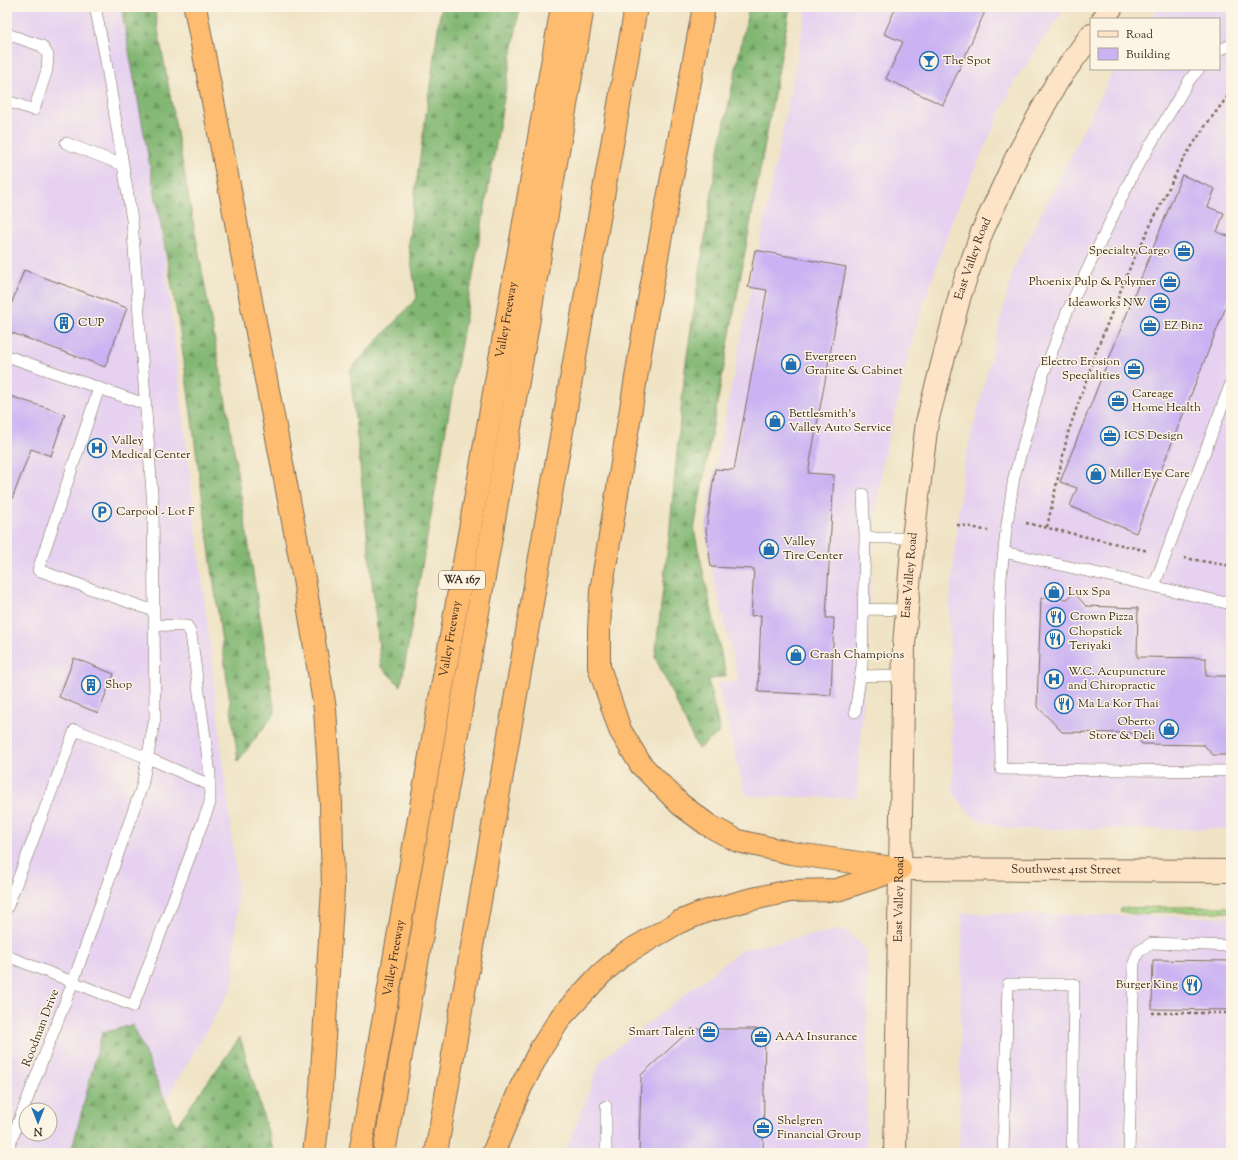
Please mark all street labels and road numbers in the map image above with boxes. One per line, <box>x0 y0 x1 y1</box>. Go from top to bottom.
street label: East Valley Road <box>950 215 996 302</box>
street label: Valley Freeway <box>491 280 522 360</box>
street label: East Valley Road <box>897 531 923 619</box>
road number: WA 167 <box>439 571 485 589</box>
street label: Valley Freeway <box>435 599 466 679</box>
street label: East Valley Road <box>890 856 909 942</box>
street label: Southwest 41st Street <box>1011 861 1121 879</box>
street label: Valley Freeway <box>379 918 410 998</box>
street label: Roodman Drive <box>18 986 64 1070</box>

